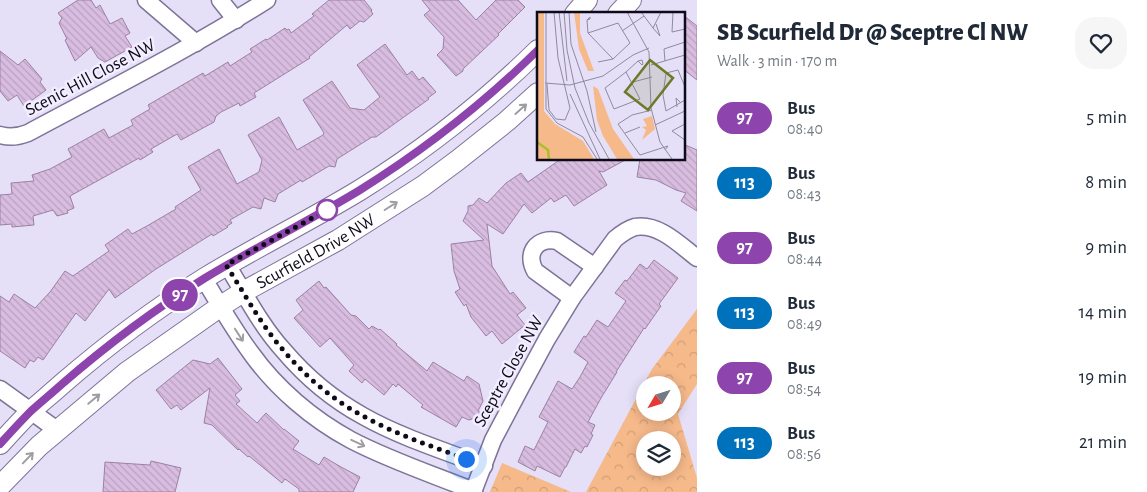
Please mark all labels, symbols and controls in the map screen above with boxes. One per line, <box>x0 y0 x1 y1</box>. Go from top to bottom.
inset map <box>537 12 684 160</box>
button: heart <box>1075 17 1127 69</box>
text: SB Scurfield Dr @ Sceptre Cl NW <box>717 21 1028 45</box>
street label: Scenic Hill Close NW <box>23 36 158 120</box>
text: Walk · 3 min · 170 m <box>717 53 837 69</box>
text: Bus <box>787 99 815 118</box>
one-way arrow <box>515 103 528 115</box>
text: 5 min <box>1086 108 1127 127</box>
text: 97 <box>736 109 753 127</box>
text: 08:40 <box>787 121 823 137</box>
text: Bus <box>787 164 815 183</box>
text: 8 min <box>1085 173 1127 192</box>
text: 113 <box>734 174 755 192</box>
text: 08:43 <box>787 186 821 202</box>
unlabelled marker <box>316 199 338 221</box>
one-way arrow <box>384 201 398 211</box>
street label: Scurfield Drive NW <box>254 211 379 293</box>
text: Bus <box>787 229 815 248</box>
text: 9 min <box>1085 238 1127 257</box>
text: 97 <box>736 239 753 257</box>
text: 08:44 <box>787 251 822 267</box>
line badge: 97 <box>158 279 202 311</box>
text: 97 <box>172 286 188 304</box>
text: Bus <box>787 294 815 313</box>
text: 14 min <box>1079 303 1127 322</box>
text: 113 <box>734 304 755 322</box>
street label: Sceptre Close NW <box>471 313 547 430</box>
text: 08:49 <box>787 316 822 332</box>
one-way arrow <box>234 328 244 342</box>
text: Bus <box>787 359 815 378</box>
text: 19 min <box>1079 368 1127 387</box>
text: 97 <box>736 369 753 387</box>
north arrow <box>636 376 681 421</box>
map controls <box>636 376 681 476</box>
text: 08:54 <box>787 381 821 397</box>
one-way arrow <box>87 394 100 405</box>
text: Bus <box>787 424 815 443</box>
button: layers <box>636 431 681 476</box>
text: 21 min <box>1079 433 1127 452</box>
text: 113 <box>734 434 755 452</box>
one-way arrow <box>350 439 365 448</box>
text: 08:56 <box>787 446 821 462</box>
your location <box>454 447 479 472</box>
one-way arrow <box>22 451 34 464</box>

